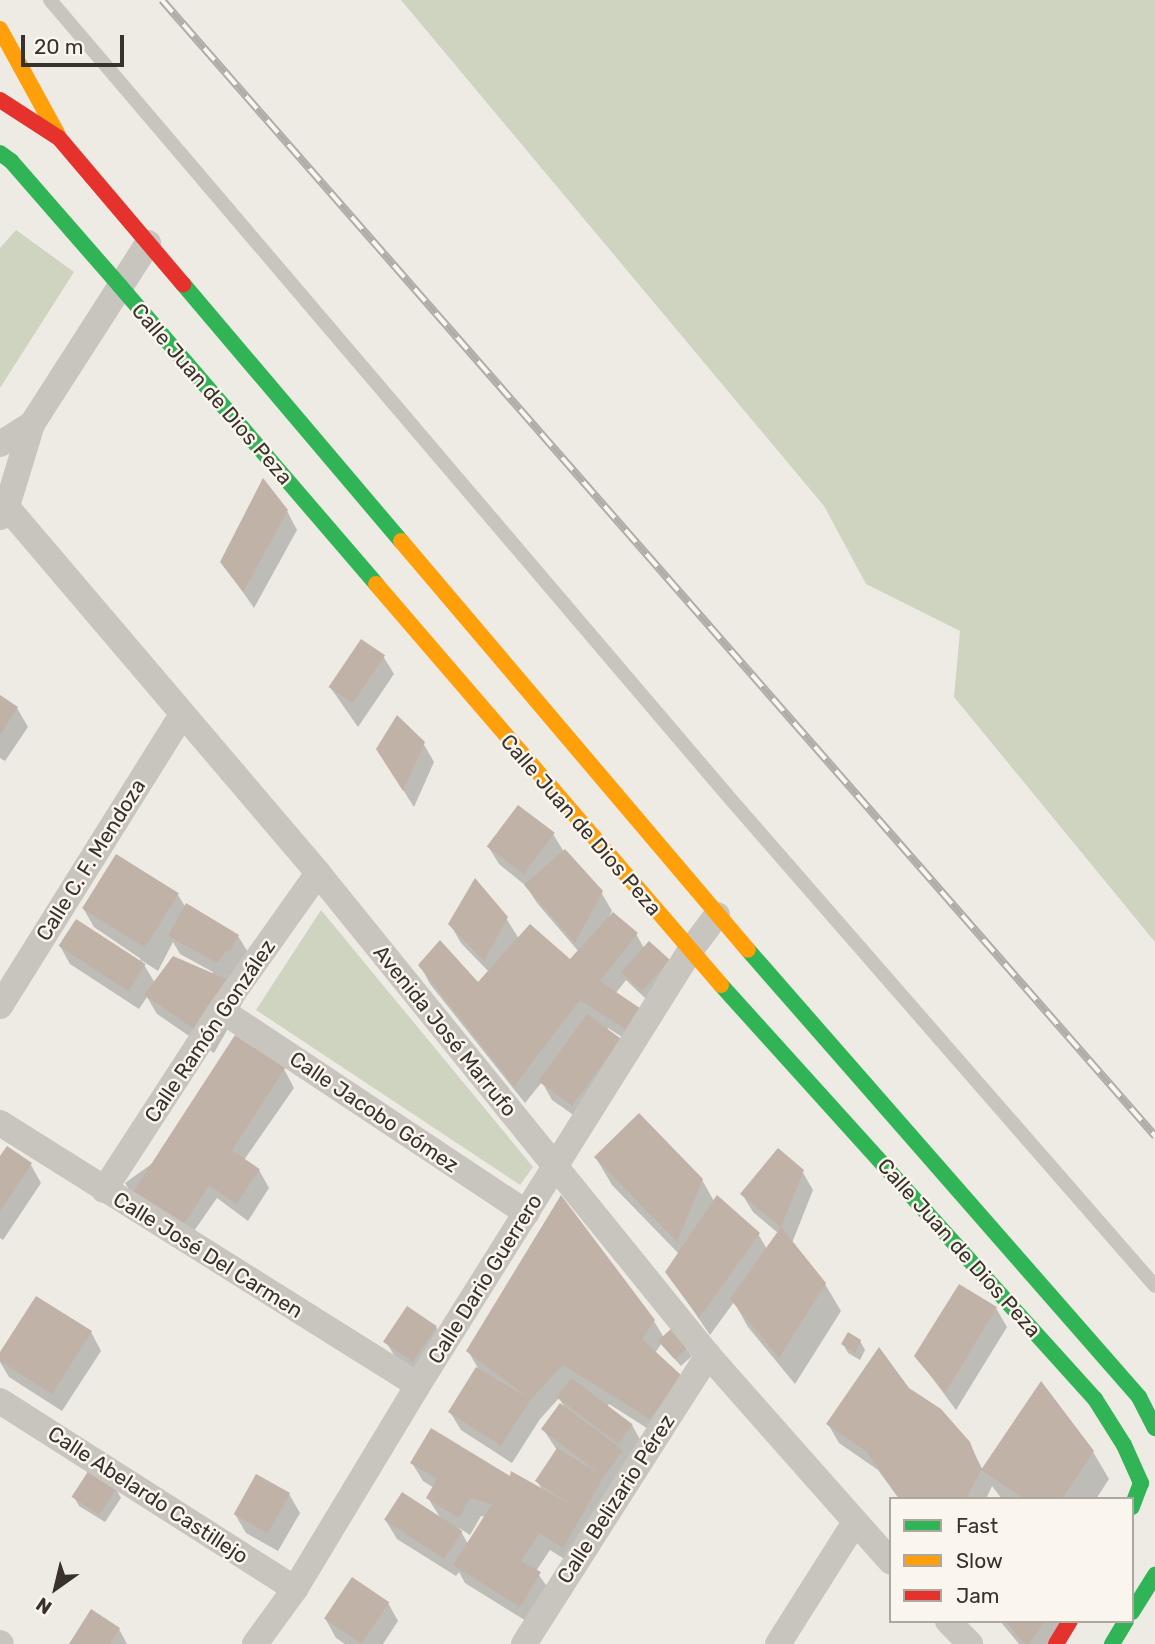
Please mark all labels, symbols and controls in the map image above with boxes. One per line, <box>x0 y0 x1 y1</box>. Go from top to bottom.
scale bar <box>24 21 128 65</box>
text: 20 m <box>34 34 83 59</box>
street label: Calle Juan de Dios Peza <box>126 298 298 490</box>
street label: Calle Juan de Dios Peza <box>495 729 667 921</box>
street label: Calle C. F. Mendoza <box>31 774 151 946</box>
street label: Calle Ramón González <box>139 935 281 1127</box>
street label: Avenida José Marrufo <box>368 940 522 1122</box>
street label: Calle Jacobo Gómez <box>285 1046 463 1178</box>
street label: Calle Juan de Dios Peza <box>872 1153 1046 1343</box>
street label: Calle José Del Carmen <box>109 1186 307 1324</box>
street label: Calle Dario Guerrero <box>423 1190 547 1368</box>
street label: Calle Belizario Pérez <box>552 1410 680 1588</box>
street label: Calle Abelardo Castillejo <box>43 1421 253 1569</box>
legend <box>889 1497 1134 1623</box>
text: Fast <box>956 1513 998 1538</box>
text: Slow <box>956 1548 1003 1573</box>
north arrow <box>21 1553 91 1623</box>
text: Jam <box>956 1583 1000 1608</box>
text: N <box>32 1592 56 1619</box>

